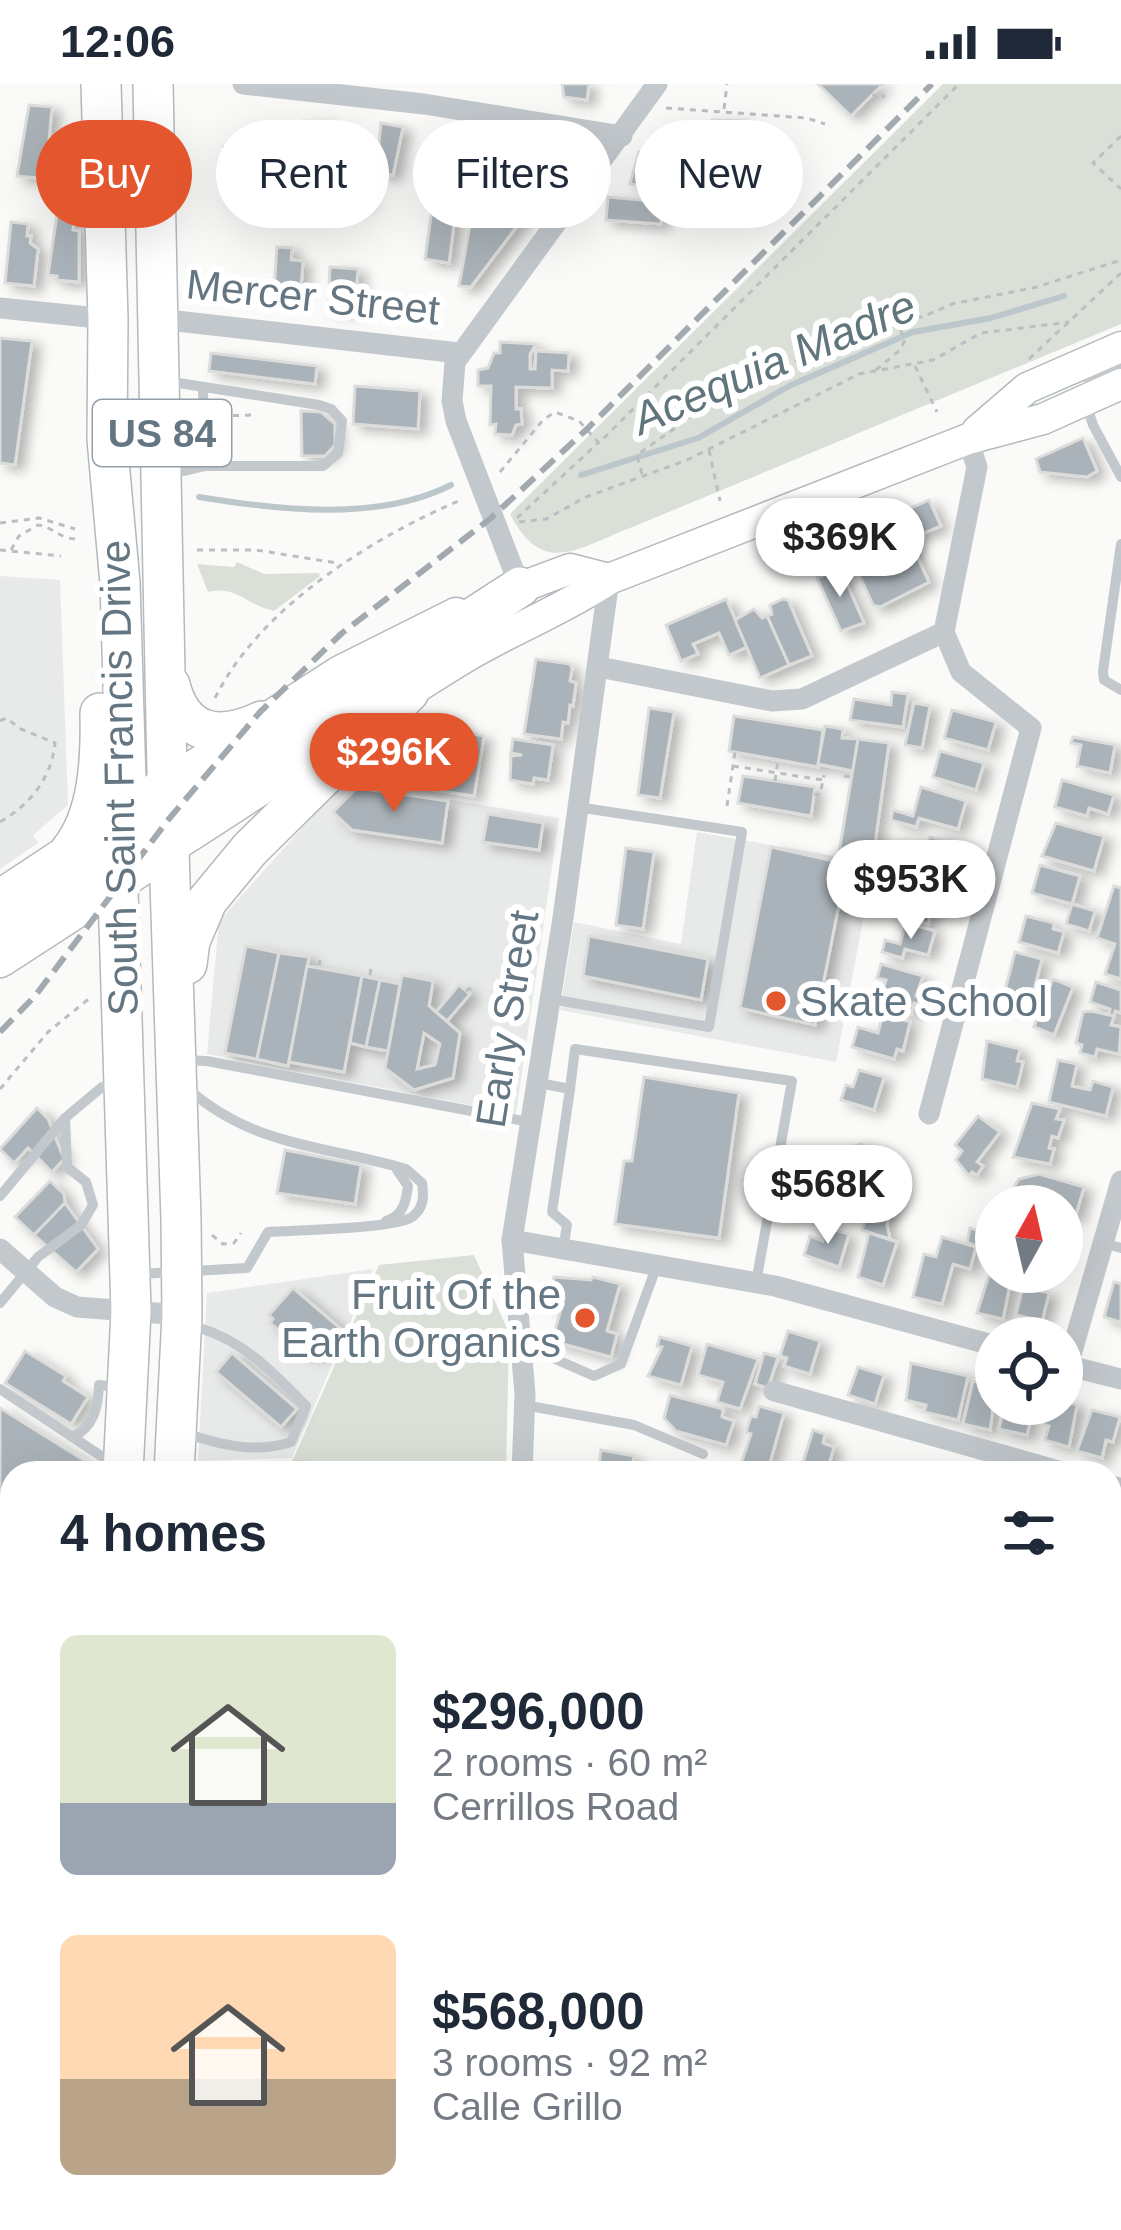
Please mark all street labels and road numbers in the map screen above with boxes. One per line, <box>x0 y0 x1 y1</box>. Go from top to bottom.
street label: Mercer Street <box>184 260 442 334</box>
road number: US 84 <box>93 400 231 466</box>
street label: South Saint Francis Drive <box>91 540 147 1016</box>
street label: Early Street <box>467 907 547 1131</box>

